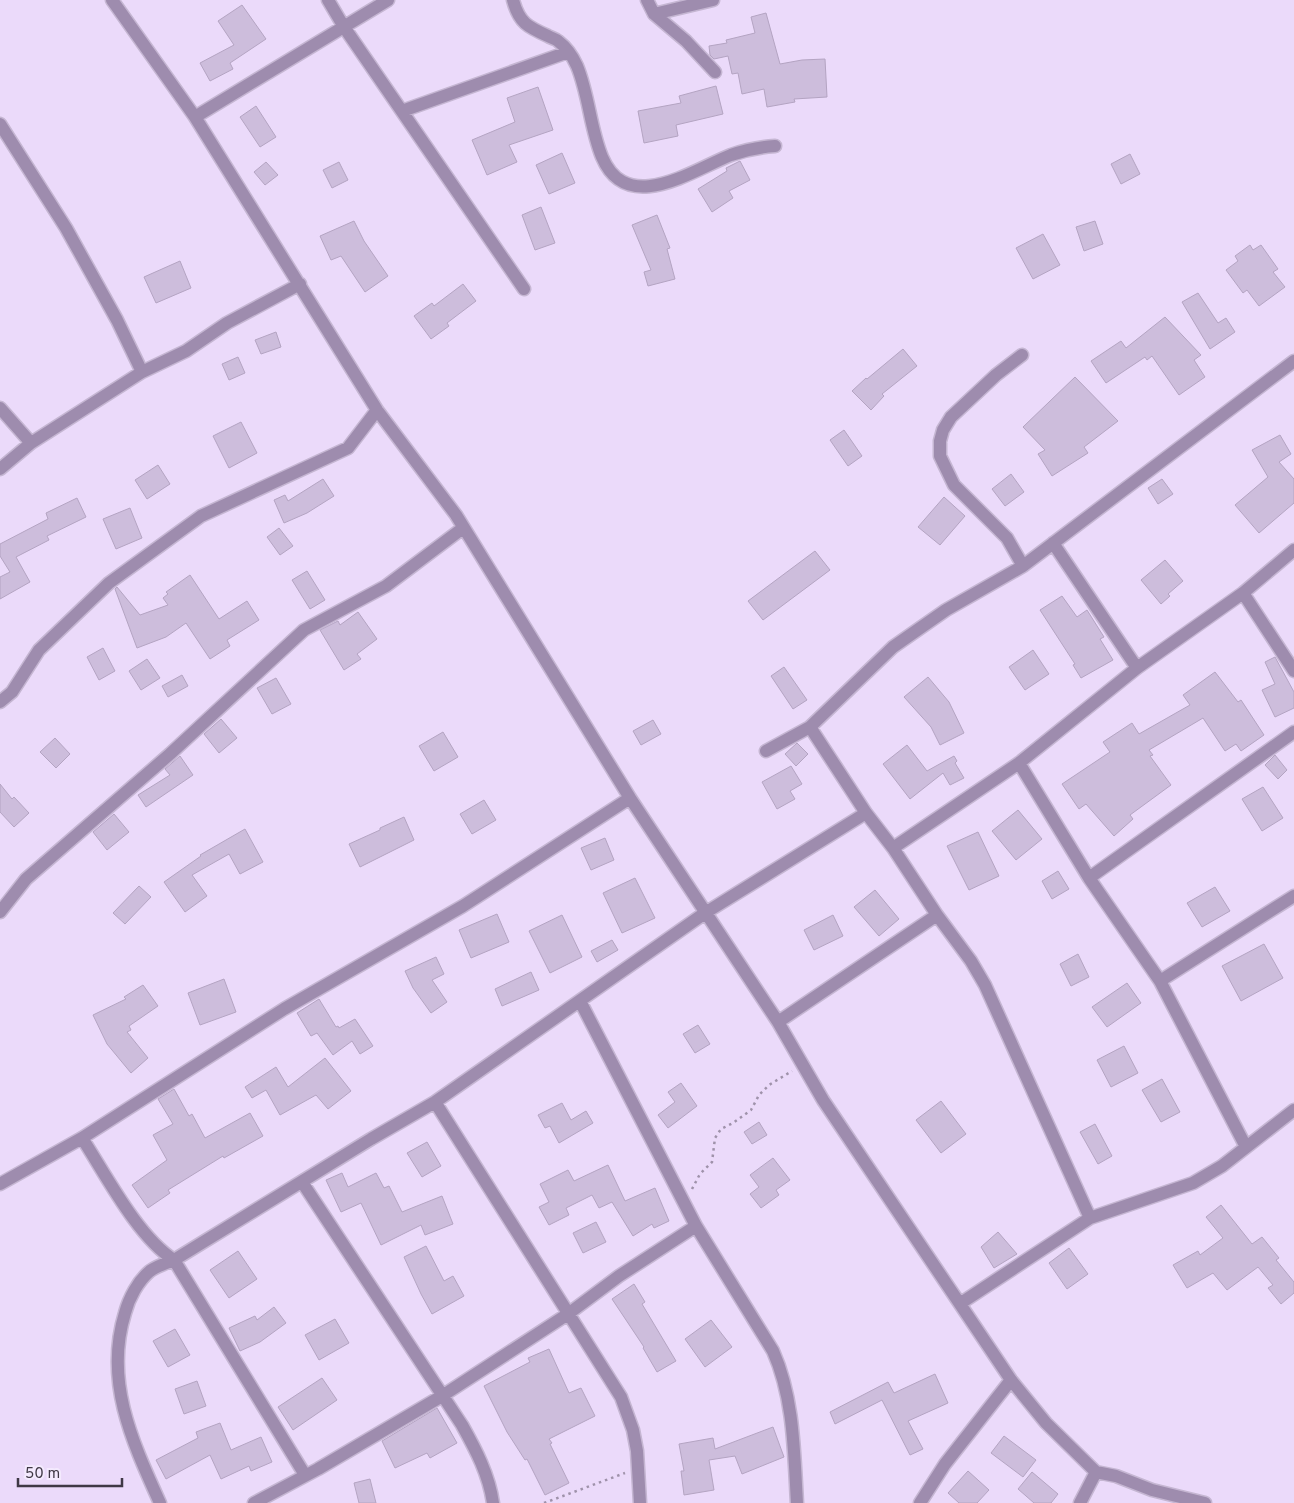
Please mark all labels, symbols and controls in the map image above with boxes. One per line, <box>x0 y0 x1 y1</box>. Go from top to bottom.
scale bar <box>18 1456 121 1488</box>
text: 50 m <box>25 1465 60 1484</box>

